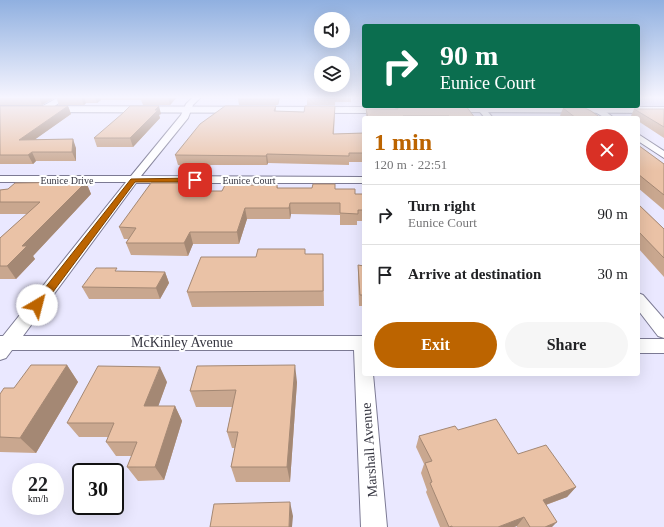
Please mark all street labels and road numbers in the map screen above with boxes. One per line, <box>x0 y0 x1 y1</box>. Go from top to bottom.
street label: Eunice Drive <box>40 175 94 186</box>
street label: Eunice Court <box>222 175 276 186</box>
street label: McKinley Avenue <box>131 335 233 350</box>
street label: Marshall Avenue <box>359 402 380 498</box>

